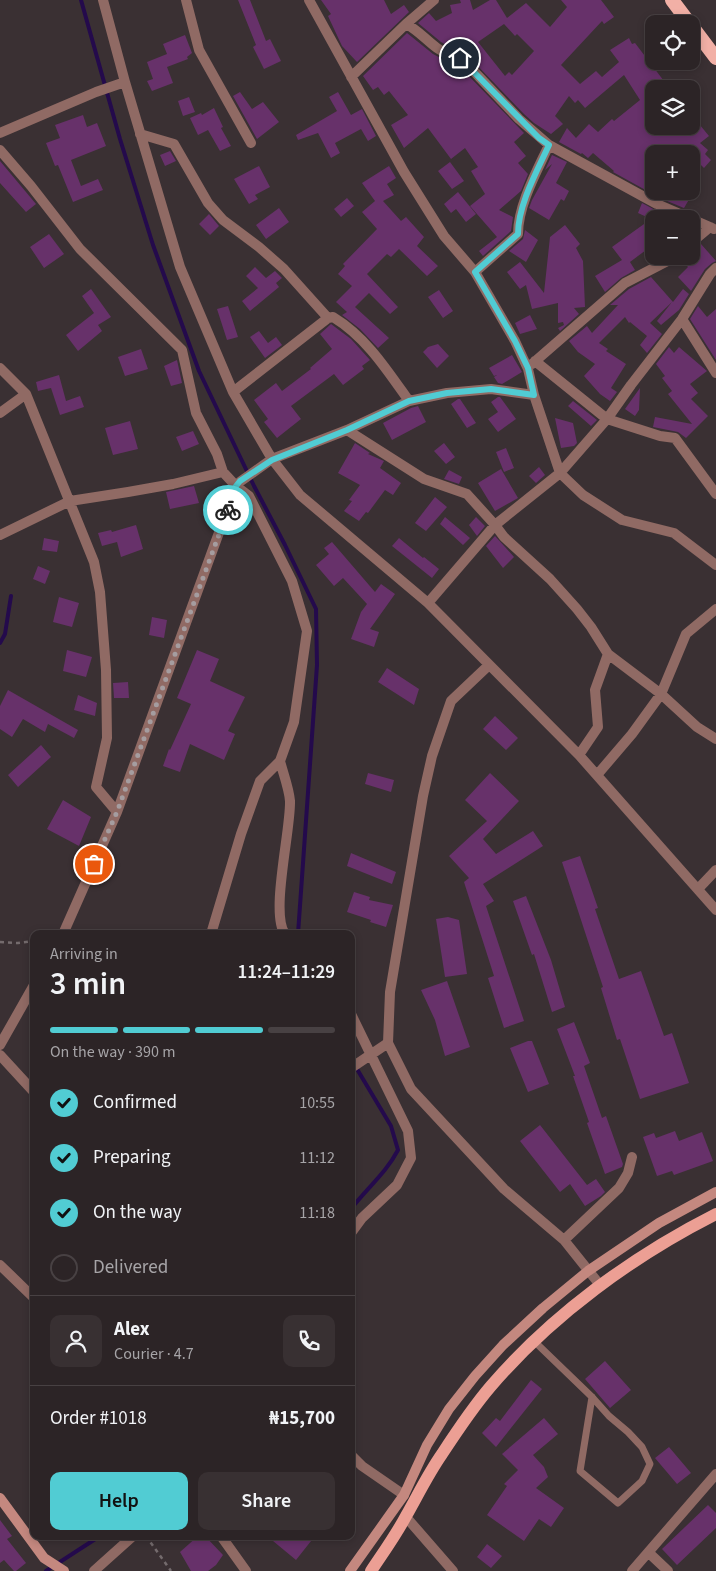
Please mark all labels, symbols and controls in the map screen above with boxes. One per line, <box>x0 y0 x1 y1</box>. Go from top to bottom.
map controls <box>645 15 700 265</box>
button: locate <box>645 15 700 70</box>
pin <box>439 37 481 79</box>
icon: home <box>446 44 474 72</box>
button: layers <box>645 80 700 135</box>
button: + <box>645 145 700 200</box>
button: − <box>645 210 700 265</box>
courier <box>203 485 253 535</box>
icon: bike <box>214 496 242 524</box>
pin <box>73 843 115 885</box>
icon: bag <box>80 850 108 878</box>
text: Arriving in <box>50 943 118 965</box>
text: 11:24–11:29 <box>237 959 335 986</box>
text: 3 min <box>50 961 126 1007</box>
text: On the way · 390 m <box>50 1041 175 1063</box>
icon: check <box>50 1089 78 1117</box>
text: Confirmed <box>93 1089 177 1116</box>
text: 10:55 <box>299 1092 335 1114</box>
icon: check <box>50 1144 78 1172</box>
text: Preparing <box>93 1144 171 1171</box>
text: 11:12 <box>299 1147 335 1169</box>
icon: check <box>50 1199 78 1227</box>
text: On the way <box>93 1199 182 1226</box>
text: 11:18 <box>299 1202 335 1224</box>
text: Delivered <box>93 1254 168 1281</box>
button: person <box>50 1315 102 1367</box>
button: phone <box>283 1315 335 1367</box>
text: Alex <box>114 1316 150 1343</box>
text: Courier · 4.7 <box>114 1343 194 1365</box>
text: Order #1018 <box>50 1405 147 1432</box>
text: ₦15,700 <box>269 1405 335 1432</box>
button: Help <box>50 1472 188 1530</box>
button: Share <box>198 1472 335 1530</box>

